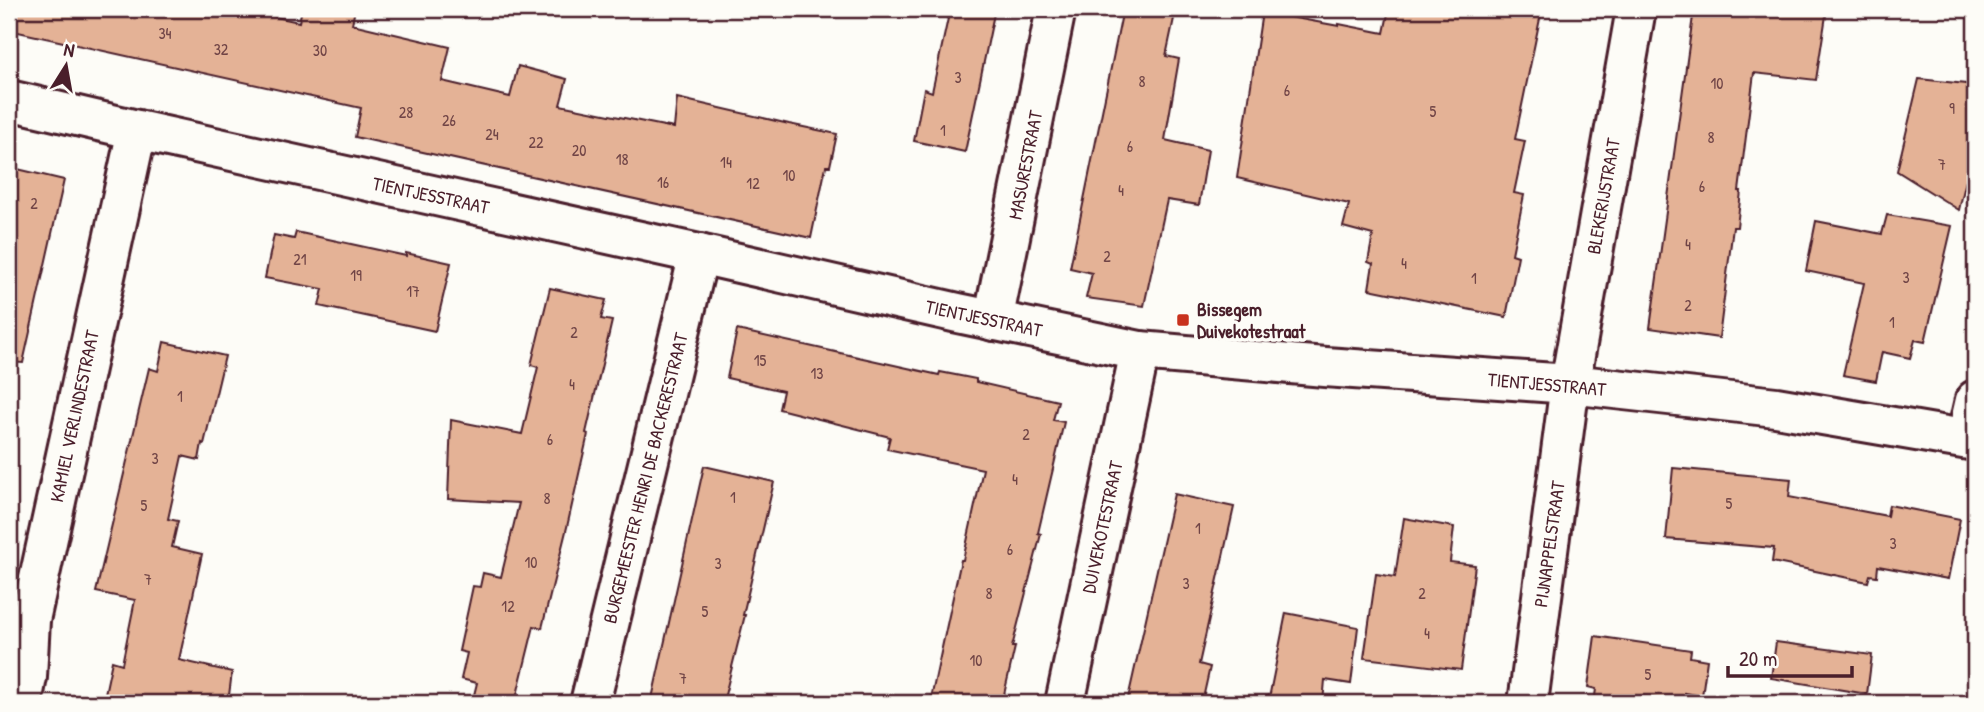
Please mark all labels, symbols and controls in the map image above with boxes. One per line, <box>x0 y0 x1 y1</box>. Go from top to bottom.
house number: 34 <box>158 22 172 44</box>
north arrow <box>32 32 102 102</box>
text: N <box>62 36 77 63</box>
house number: 32 <box>214 38 229 60</box>
house number: 30 <box>313 39 327 61</box>
house number: 3 <box>954 66 962 88</box>
house number: 8 <box>1139 70 1146 92</box>
house number: 10 <box>1711 72 1723 94</box>
house number: 6 <box>1284 79 1290 101</box>
house number: 9 <box>1949 97 1955 119</box>
house number: 5 <box>1430 100 1437 122</box>
house number: 28 <box>399 101 413 123</box>
street label: MASURESTRAAT <box>1002 107 1049 222</box>
house number: 26 <box>442 109 456 131</box>
house number: 1 <box>940 119 946 141</box>
house number: 24 <box>485 123 499 145</box>
house number: 8 <box>1708 126 1715 148</box>
house number: 22 <box>529 131 544 153</box>
house number: 6 <box>1127 135 1133 157</box>
street label: BLEKERIJSTRAAT <box>1580 135 1626 256</box>
house number: 20 <box>572 139 586 161</box>
house number: 18 <box>616 148 628 170</box>
house number: 14 <box>720 151 732 173</box>
house number: 7 <box>1938 153 1946 175</box>
house number: 10 <box>783 164 795 186</box>
street label: TIENTJESSTRAAT <box>370 170 493 220</box>
house number: 16 <box>657 171 669 193</box>
house number: 12 <box>746 172 760 194</box>
house number: 6 <box>1699 175 1705 197</box>
house number: 4 <box>1118 179 1124 201</box>
house number: 2 <box>30 192 38 214</box>
house number: 4 <box>1685 233 1691 255</box>
house number: 2 <box>1103 245 1111 267</box>
house number: 21 <box>293 248 307 270</box>
house number: 4 <box>1401 252 1407 274</box>
house number: 19 <box>350 264 362 286</box>
house number: 3 <box>1902 266 1910 288</box>
house number: 1 <box>1471 267 1477 289</box>
house number: 17 <box>406 280 420 302</box>
street label: TIENTJESSTRAAT <box>923 293 1046 343</box>
house number: 2 <box>1684 294 1692 316</box>
place label: Bissegem Duivekotestraat <box>1197 296 1307 344</box>
house number: 1 <box>1889 311 1895 333</box>
marker: Bissegem Duivekotestraat <box>1175 312 1191 328</box>
house number: 2 <box>570 321 578 343</box>
street label: KAMIEL VERLINDESTRAAT <box>43 327 105 504</box>
street label: BURGEMEESTER HENRI DE BACKERESTRAAT <box>596 329 694 626</box>
house number: 15 <box>754 349 767 371</box>
house number: 13 <box>811 362 823 384</box>
street label: TIENTJESSTRAAT <box>1487 366 1608 402</box>
house number: 4 <box>569 373 575 395</box>
house number: 1 <box>177 385 183 407</box>
house number: 2 <box>1022 423 1030 445</box>
house number: 6 <box>547 428 553 450</box>
house number: 3 <box>151 447 159 469</box>
street label: DUIVEKOTESTRAAT <box>1075 457 1129 595</box>
house number: 4 <box>1012 468 1018 490</box>
street label: PIJNAPPELSTRAAT <box>1527 478 1571 609</box>
house number: 1 <box>730 486 736 508</box>
house number: 8 <box>544 487 551 509</box>
house number: 5 <box>1726 492 1733 514</box>
house number: 5 <box>141 494 148 516</box>
house number: 1 <box>1195 517 1201 539</box>
house number: 3 <box>1889 532 1897 554</box>
house number: 6 <box>1007 538 1013 560</box>
house number: 10 <box>525 551 537 573</box>
house number: 3 <box>714 552 722 574</box>
house number: 7 <box>144 568 152 590</box>
house number: 3 <box>1182 572 1190 594</box>
house number: 8 <box>986 582 993 604</box>
house number: 2 <box>1418 582 1426 604</box>
house number: 12 <box>501 595 515 617</box>
house number: 5 <box>702 600 709 622</box>
house number: 4 <box>1424 622 1430 644</box>
scale bar <box>1728 635 1853 679</box>
text: 20 m <box>1739 644 1777 673</box>
house number: 10 <box>970 649 982 671</box>
house number: 5 <box>1645 663 1652 685</box>
house number: 7 <box>679 667 687 689</box>

